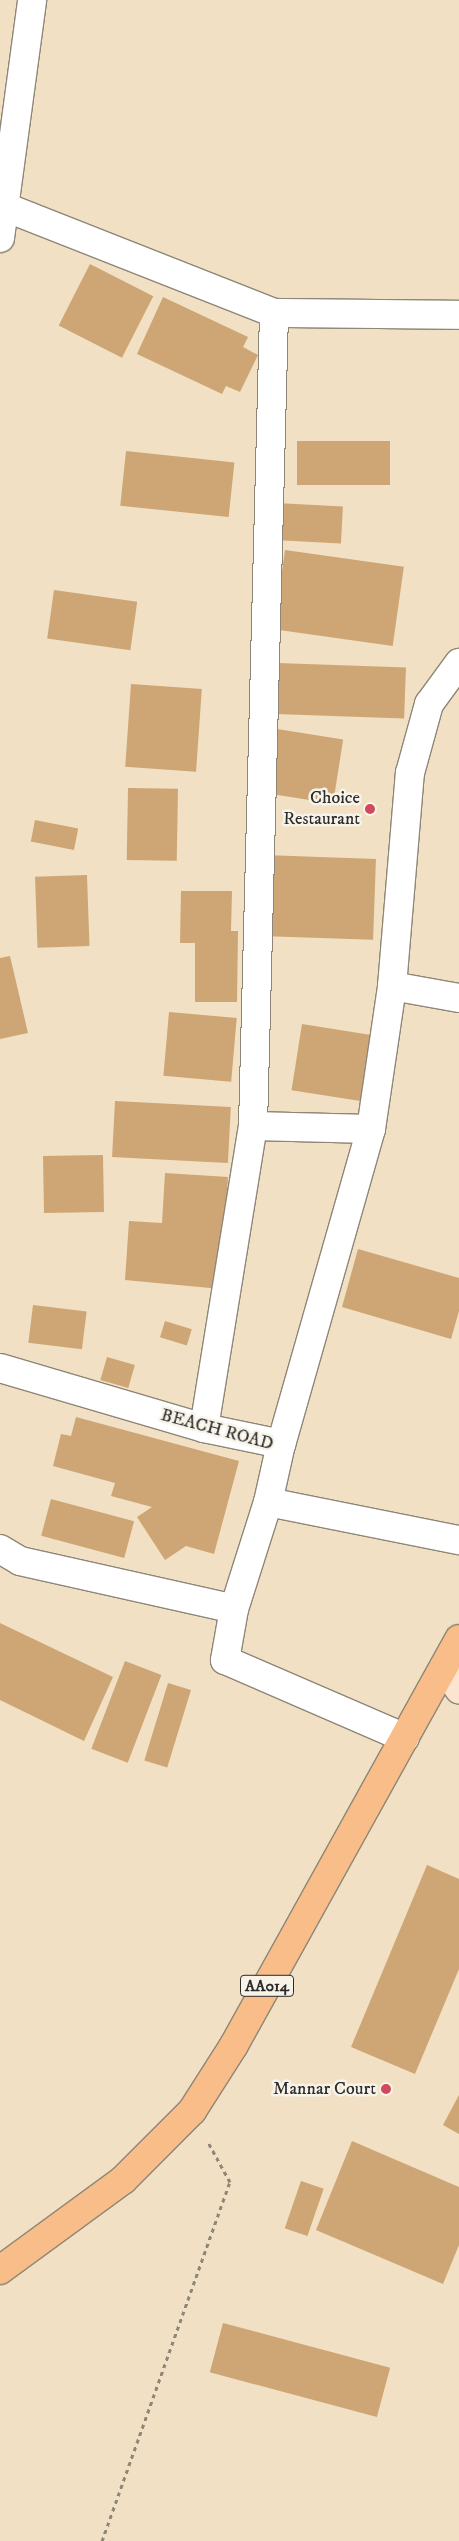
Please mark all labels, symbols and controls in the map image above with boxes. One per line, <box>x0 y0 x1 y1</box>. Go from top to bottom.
place label: Choice Restaurant <box>283 788 360 831</box>
marker: Choice Restaurant <box>364 803 376 815</box>
street label: BEACH ROAD <box>158 1405 276 1455</box>
road number: AA014 <box>240 1972 294 2000</box>
place label: Mannar Court <box>273 2078 376 2100</box>
marker: Mannar Court <box>380 2083 392 2095</box>

